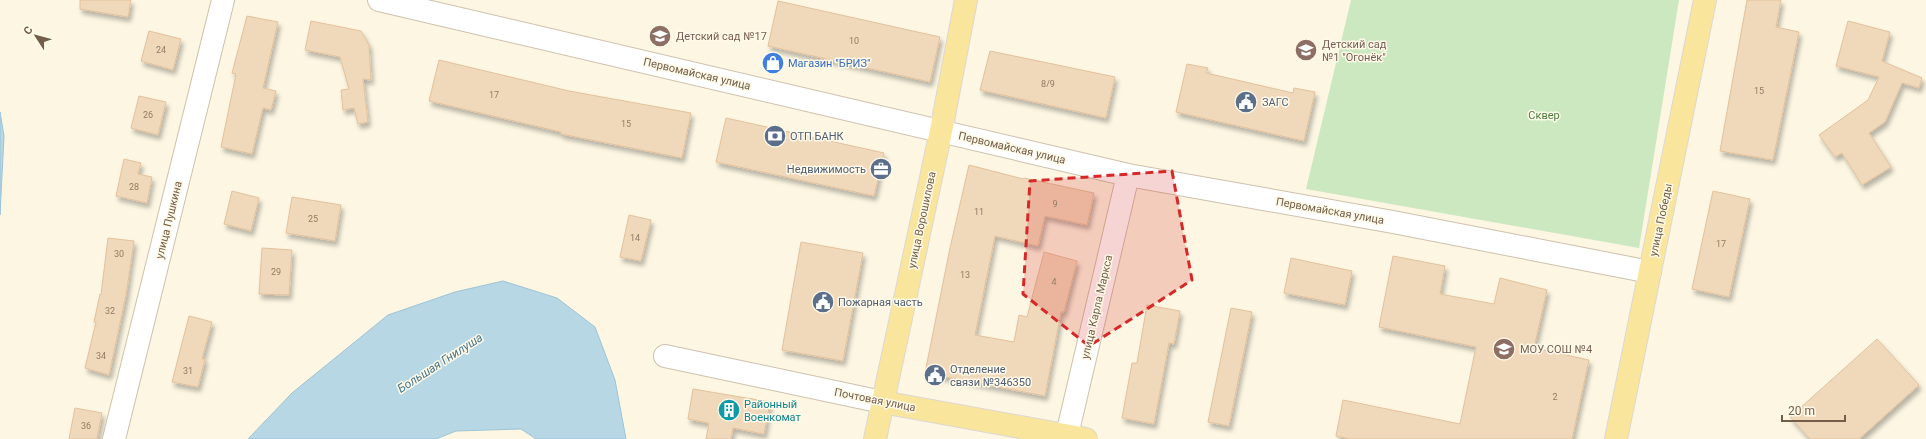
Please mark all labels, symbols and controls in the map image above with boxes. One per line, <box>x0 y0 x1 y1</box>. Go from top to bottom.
north arrow <box>16 16 56 56</box>
school or university icon: Детский сад №17 <box>647 23 673 49</box>
text: С <box>21 24 36 37</box>
place label: Детский сад №17 <box>676 30 767 43</box>
house number: 10 <box>849 36 859 46</box>
school or university icon: Детский сад №1 "Огонёк" <box>1293 37 1319 63</box>
place label: Детский сад №1 "Огонёк" <box>1322 38 1387 64</box>
house number: 24 <box>156 45 166 55</box>
shop icon: Магазин "БРИЗ" <box>760 50 786 76</box>
street label: Первомайская улица <box>642 55 752 93</box>
place label: Магазин "БРИЗ" <box>788 57 871 70</box>
house number: 8/9 <box>1041 79 1055 89</box>
house number: 15 <box>1754 86 1764 96</box>
public building icon: ЗАГС <box>1233 89 1259 115</box>
house number: 17 <box>489 90 499 100</box>
place label: ЗАГС <box>1262 96 1289 109</box>
park label: Сквер <box>1528 109 1560 122</box>
house number: 26 <box>143 110 153 120</box>
house number: 15 <box>621 119 631 129</box>
bank icon: ОТП БАНК <box>762 123 788 149</box>
street label: Первомайская улица <box>957 129 1067 167</box>
place label: ОТП БАНК <box>790 130 845 143</box>
office icon: Недвижимость <box>868 156 894 182</box>
place label: Недвижимость <box>787 163 866 176</box>
street label: улица Ворошилова <box>905 170 939 270</box>
street label: улица Пушкина <box>153 180 185 260</box>
house number: 28 <box>129 182 139 192</box>
street label: улица Победы <box>1647 182 1675 258</box>
street label: Первомайская улица <box>1275 195 1385 227</box>
house number: 9 <box>1052 199 1058 209</box>
house number: 11 <box>974 207 984 217</box>
house number: 25 <box>308 214 318 224</box>
house number: 14 <box>630 233 640 243</box>
house number: 17 <box>1716 239 1726 249</box>
house number: 30 <box>114 249 124 259</box>
street label: улица Карла Маркса <box>1079 254 1115 360</box>
house number: 29 <box>271 267 281 277</box>
house number: 13 <box>960 270 970 280</box>
house number: 4 <box>1051 277 1057 287</box>
public building icon: Пожарная часть <box>810 289 836 315</box>
place label: Пожарная часть <box>838 296 923 309</box>
house number: 32 <box>105 306 115 316</box>
water label: Большая Гнилуша <box>395 330 485 396</box>
school or university icon: МОУ СОШ №4 <box>1491 336 1517 362</box>
place label: МОУ СОШ №4 <box>1520 343 1592 356</box>
house number: 34 <box>96 351 106 361</box>
public building icon: Отделение связи №346350 <box>922 362 948 388</box>
place label: Отделение связи №346350 <box>950 363 1031 389</box>
house number: 31 <box>183 366 193 376</box>
street label: Почтовая улица <box>833 386 917 414</box>
house number: 2 <box>1552 392 1558 402</box>
building icon: Районный Военкомат <box>716 397 742 423</box>
scale bar <box>1782 397 1845 423</box>
place label: Районный Военкомат <box>744 398 801 424</box>
text: 20 m <box>1788 404 1815 418</box>
house number: 36 <box>81 421 91 431</box>

